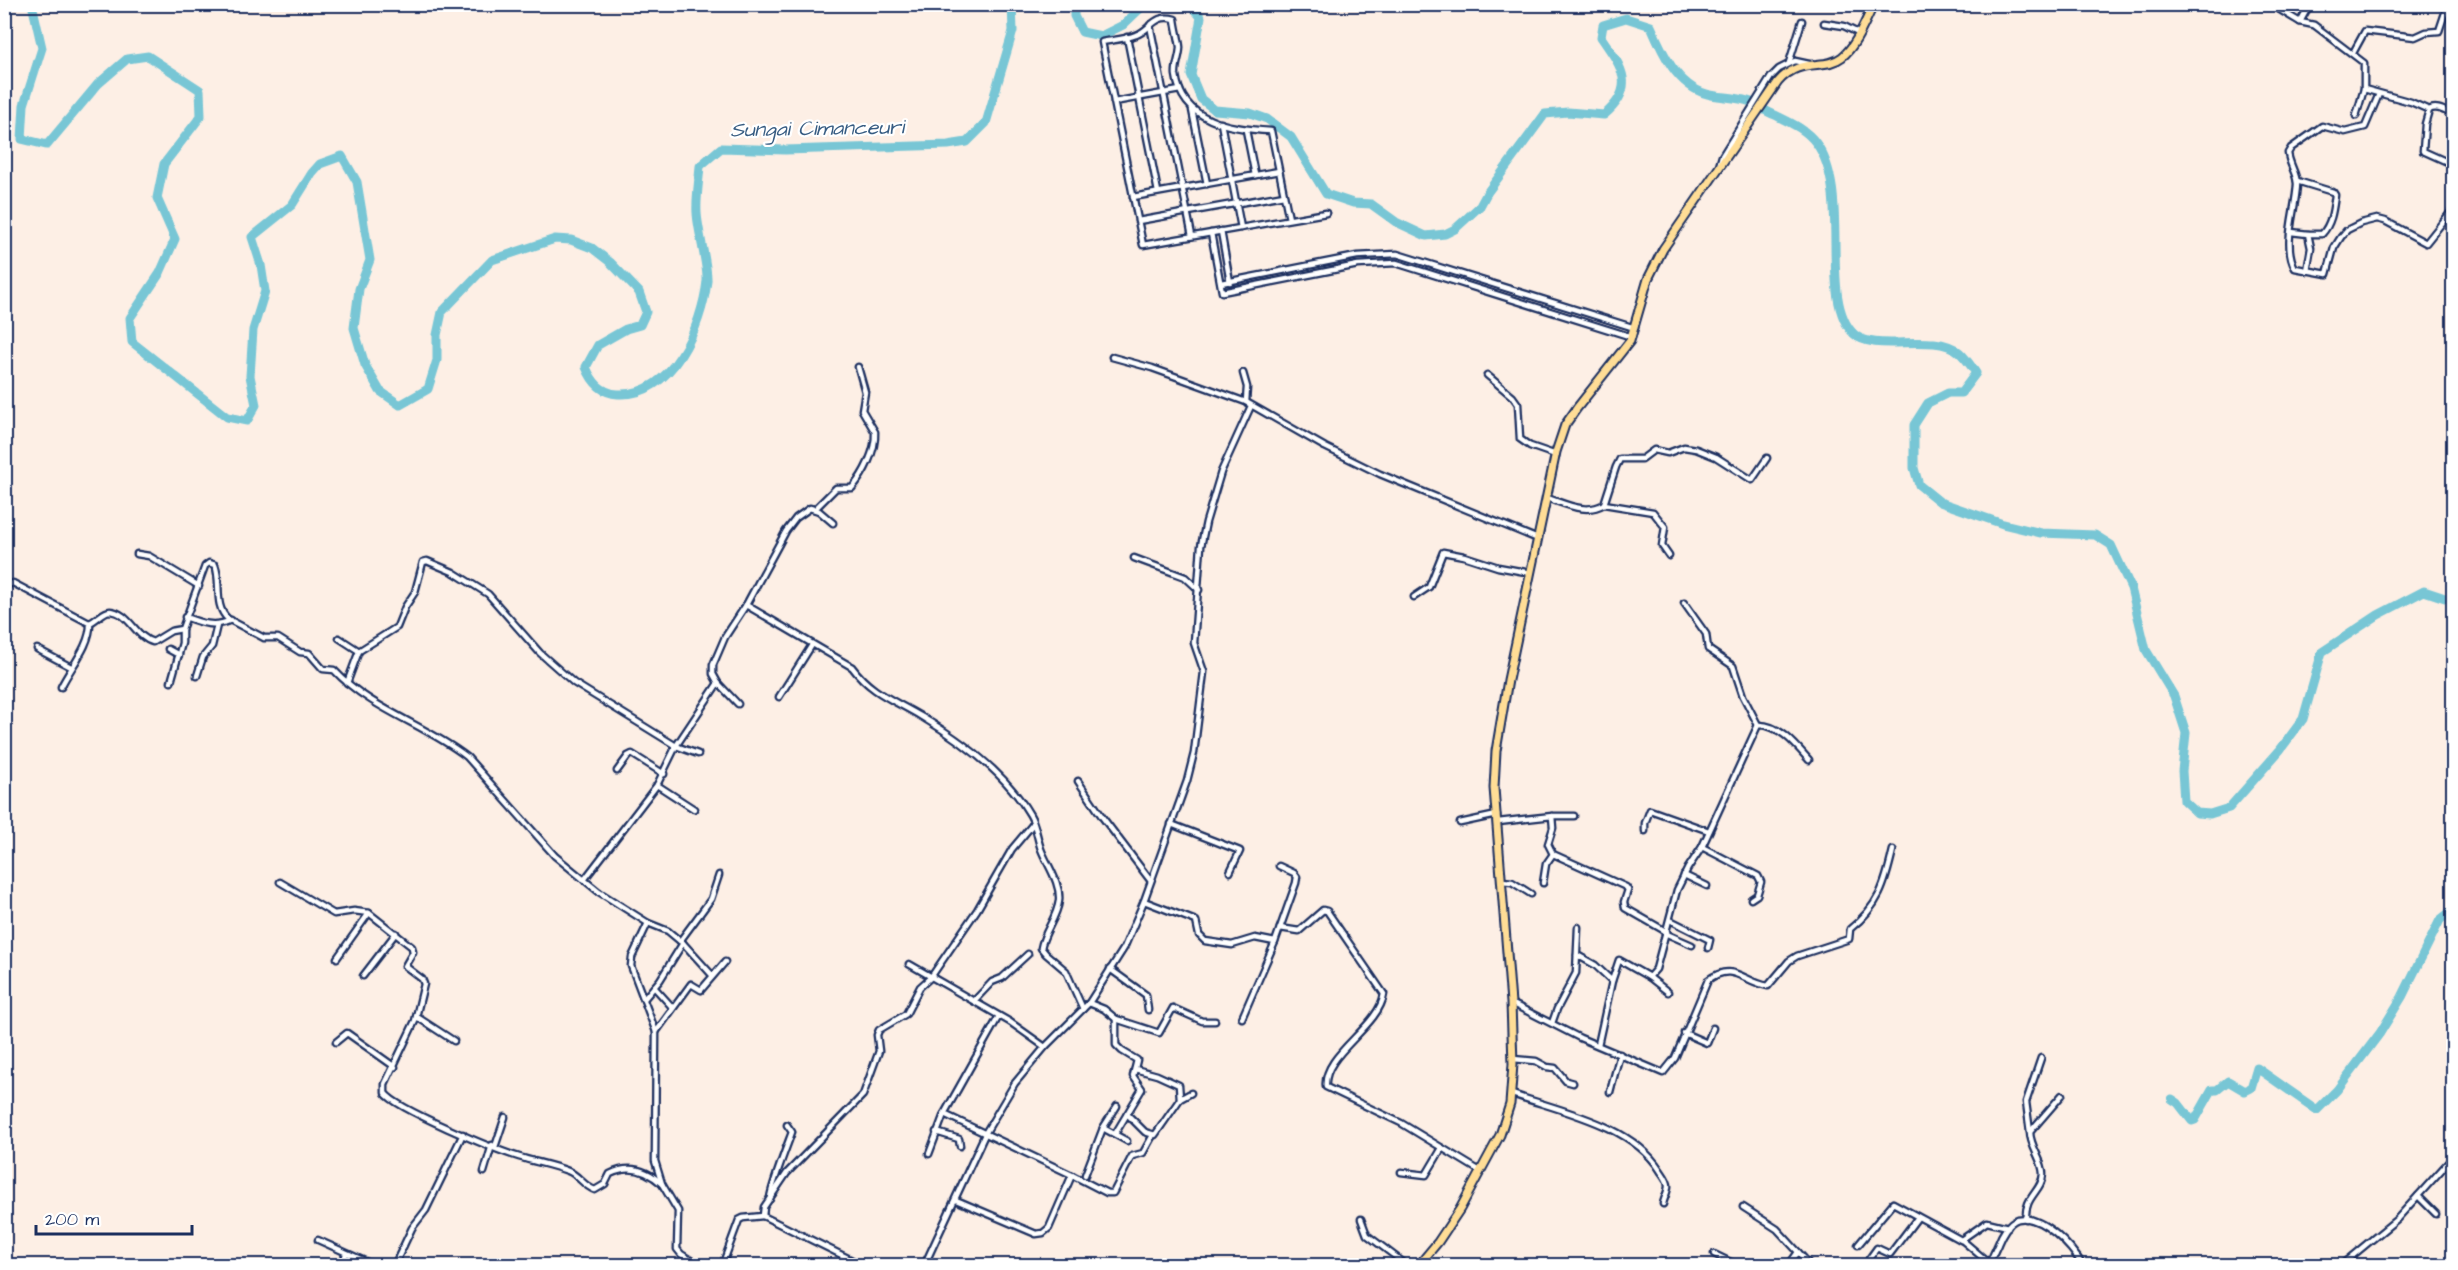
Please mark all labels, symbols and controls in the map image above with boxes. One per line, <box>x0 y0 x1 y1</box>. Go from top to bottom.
water label: Sungai Cimanceuri <box>730 112 907 146</box>
scale bar <box>36 1198 192 1236</box>
text: 200 m <box>45 1207 99 1232</box>

